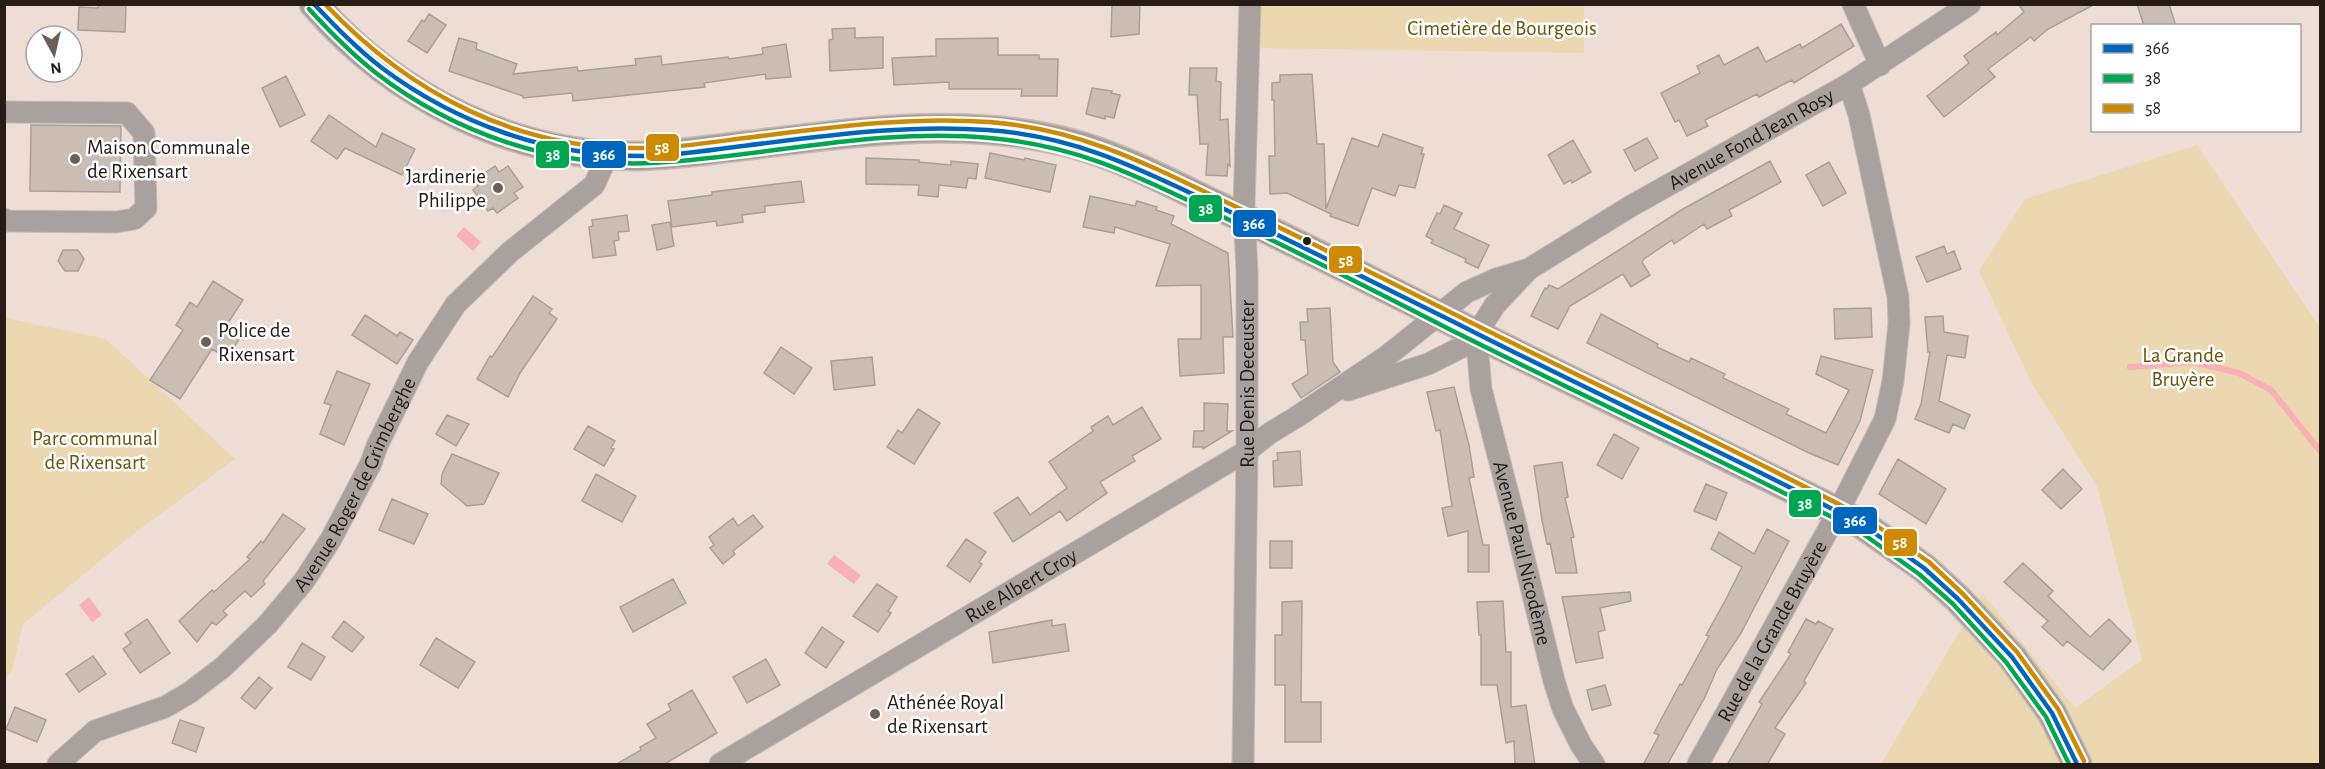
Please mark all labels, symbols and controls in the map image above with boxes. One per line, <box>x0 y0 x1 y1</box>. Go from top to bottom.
park label: Cimetière de Bourgeois <box>1407 18 1597 39</box>
north arrow <box>24 24 84 84</box>
legend <box>2091 24 2301 132</box>
text: 366 <box>2145 40 2169 58</box>
text: N <box>49 59 63 77</box>
text: 38 <box>2145 70 2161 88</box>
street label: Avenue Fond Jean Rosy <box>1665 84 1837 193</box>
text: 58 <box>2145 100 2161 118</box>
line badge: 58 <box>645 133 680 162</box>
place label: Maison Communale de Rixensart <box>87 137 250 182</box>
line badge: 38 <box>535 140 570 169</box>
line badge: 366 <box>581 140 627 169</box>
text: 58 <box>655 140 670 156</box>
text: 38 <box>546 147 560 163</box>
text: 366 <box>593 147 615 163</box>
marker: Maison Communale de Rixensart <box>68 152 82 166</box>
place label: Jardinerie Philippe <box>406 166 486 211</box>
marker: Jardinerie Philippe <box>491 181 505 195</box>
line badge: 38 <box>1188 194 1223 223</box>
text: 38 <box>1199 201 1213 217</box>
line badge: 366 <box>1232 209 1277 238</box>
text: 366 <box>1243 216 1265 232</box>
unlabelled marker <box>1301 235 1313 247</box>
line badge: 58 <box>1328 245 1363 274</box>
text: 58 <box>1339 253 1354 269</box>
street label: Rue Denis Deceuster <box>1236 300 1258 468</box>
place label: Police de Rixensart <box>218 320 295 365</box>
marker: Police de Rixensart <box>199 335 213 349</box>
park label: La Grande Bruyère <box>2142 345 2224 390</box>
street label: Avenue Roger de Grimberghe <box>289 374 419 595</box>
park label: Parc communal de Rixensart <box>32 428 158 473</box>
street label: Avenue Paul Nicodème <box>1489 459 1555 647</box>
line badge: 38 <box>1788 489 1822 518</box>
text: 38 <box>1798 496 1812 512</box>
line badge: 366 <box>1832 506 1878 535</box>
text: 366 <box>1844 513 1866 529</box>
line badge: 58 <box>1883 528 1918 557</box>
text: 58 <box>1893 535 1908 551</box>
street label: Rue de la Grande Bruyère <box>1713 537 1830 725</box>
street label: Rue Albert Croy <box>961 544 1081 627</box>
place label: Athénée Royal de Rixensart <box>887 692 1004 737</box>
marker: Athénée Royal de Rixensart <box>868 707 882 721</box>

